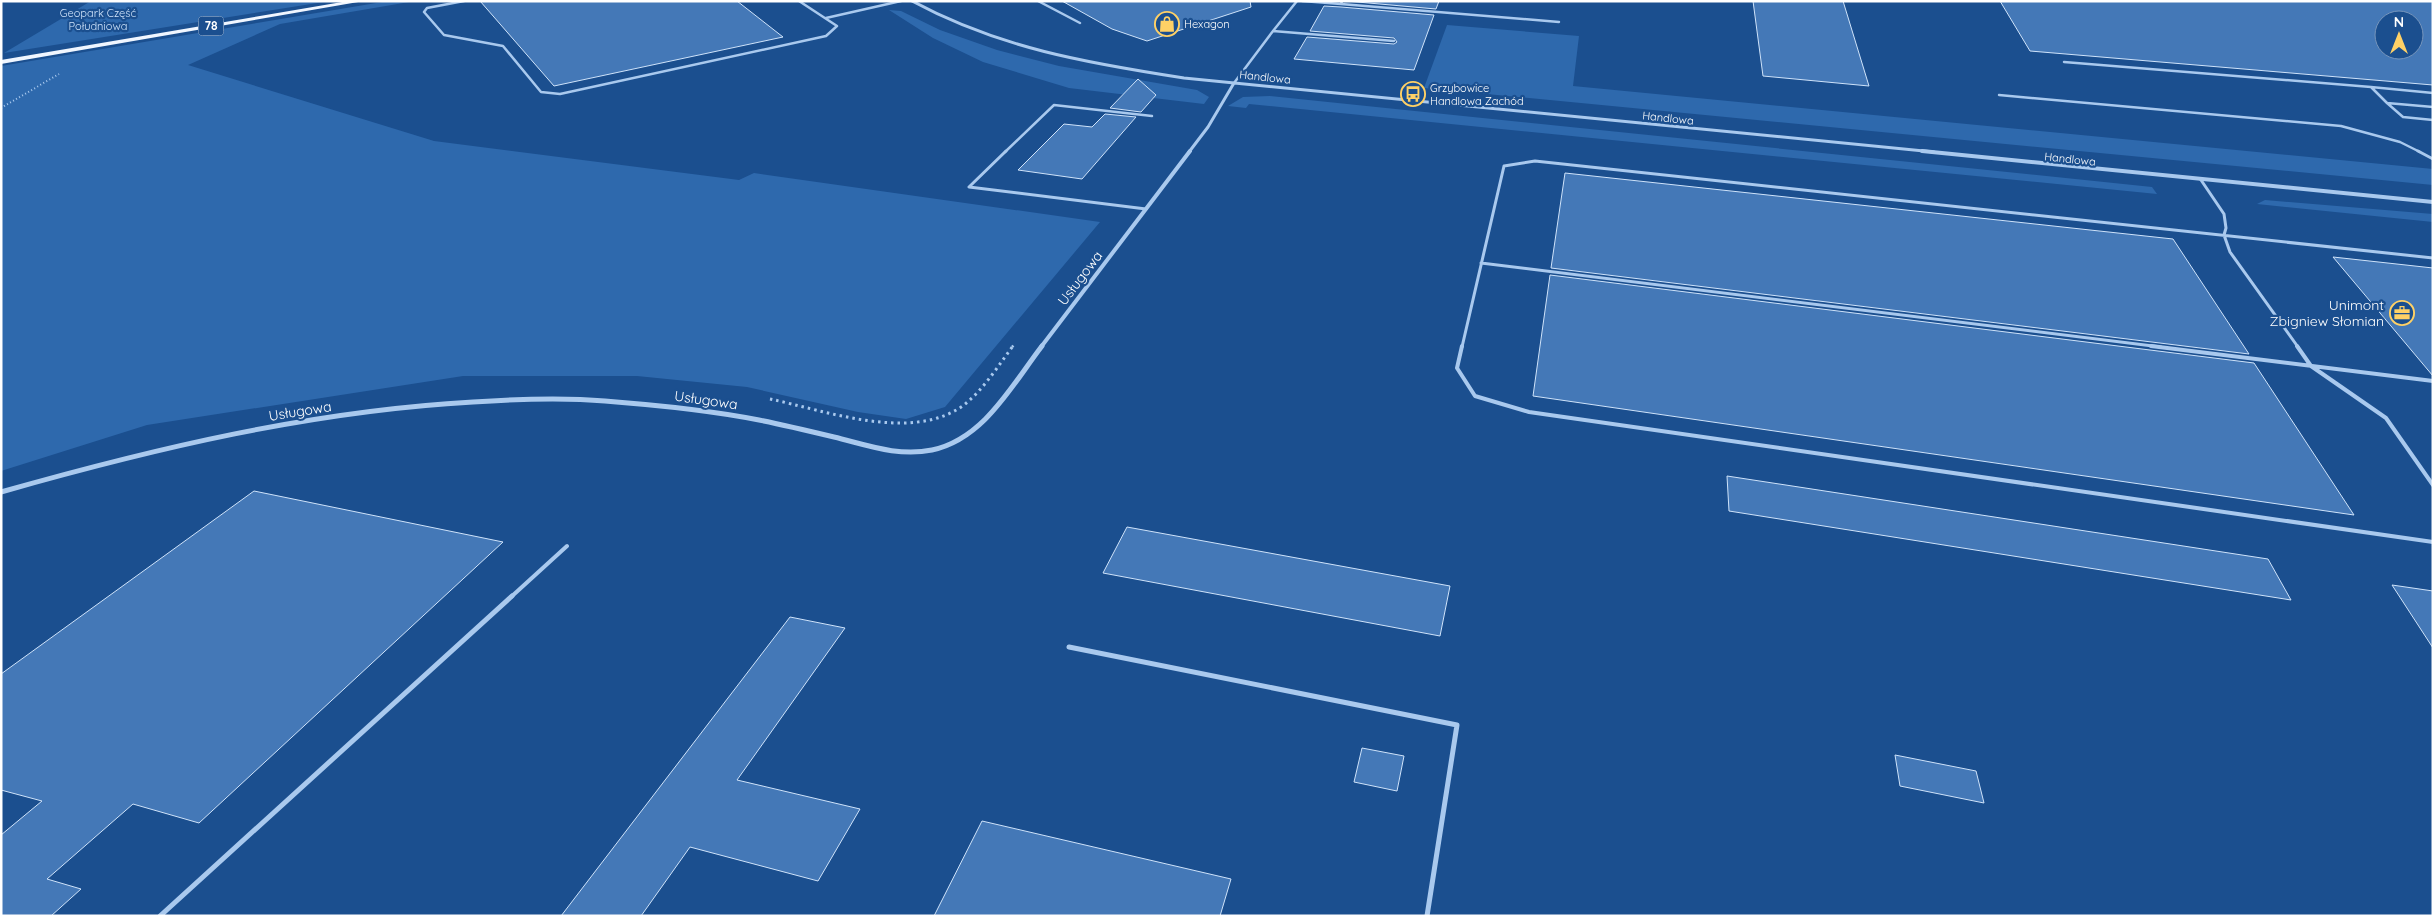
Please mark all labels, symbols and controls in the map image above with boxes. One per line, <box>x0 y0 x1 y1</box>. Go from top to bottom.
park label: Geopark Część Południowa <box>60 6 136 33</box>
north arrow <box>2374 10 2424 60</box>
shop icon: Hexagon <box>1154 11 1180 37</box>
text: N <box>2394 13 2404 31</box>
road number: 78 <box>198 16 224 36</box>
place label: Hexagon <box>1184 17 1230 31</box>
street label: Handlowa <box>1239 67 1291 87</box>
bus stop icon: Grzybowice Handlowa Zachód <box>1400 81 1426 107</box>
place label: Grzybowice Handlowa Zachód <box>1430 81 1524 108</box>
street label: Handlowa <box>1642 108 1694 128</box>
street label: Handlowa <box>2044 149 2096 169</box>
street label: Usługowa <box>1054 247 1106 309</box>
place label: Unimont Zbigniew Słomian <box>2270 296 2384 330</box>
office icon: Unimont Zbigniew Słomian <box>2389 300 2415 326</box>
street label: Usługowa <box>673 387 739 413</box>
street label: Usługowa <box>267 397 333 425</box>

